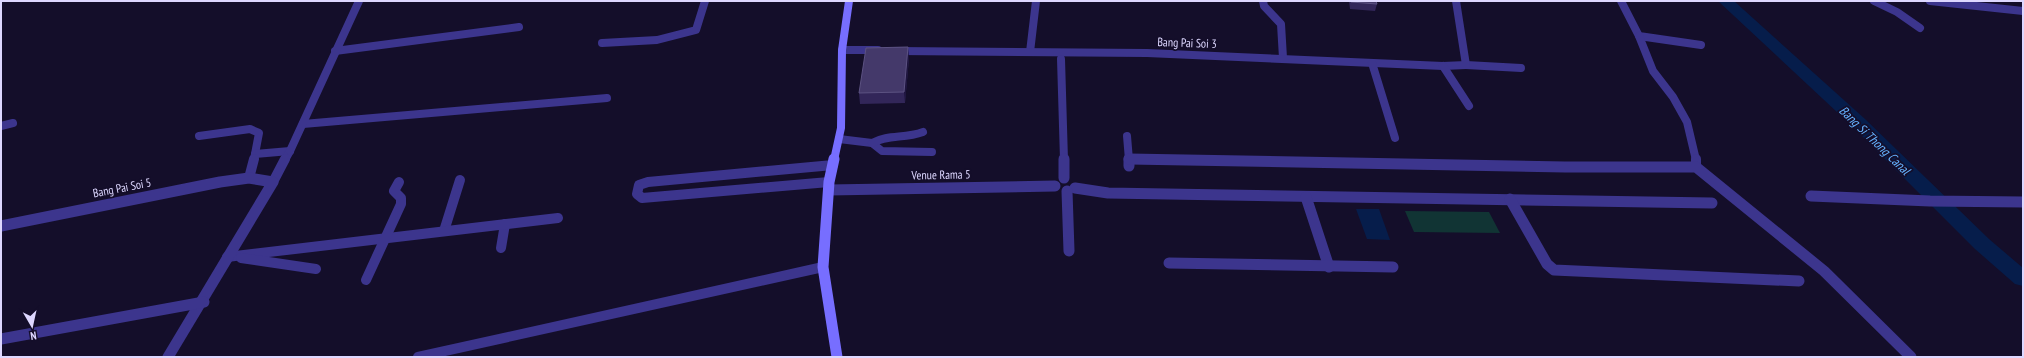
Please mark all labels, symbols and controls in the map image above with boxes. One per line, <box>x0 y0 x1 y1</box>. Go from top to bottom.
street label: Bang Pai Soi 3 <box>1157 34 1217 51</box>
water label: Bang Si Thong Canal <box>1836 102 1915 180</box>
street label: Venue Rama 5 <box>910 166 971 183</box>
street label: Bang Pai Soi 5 <box>91 174 152 201</box>
north arrow <box>12 306 52 346</box>
text: N <box>29 328 38 343</box>

